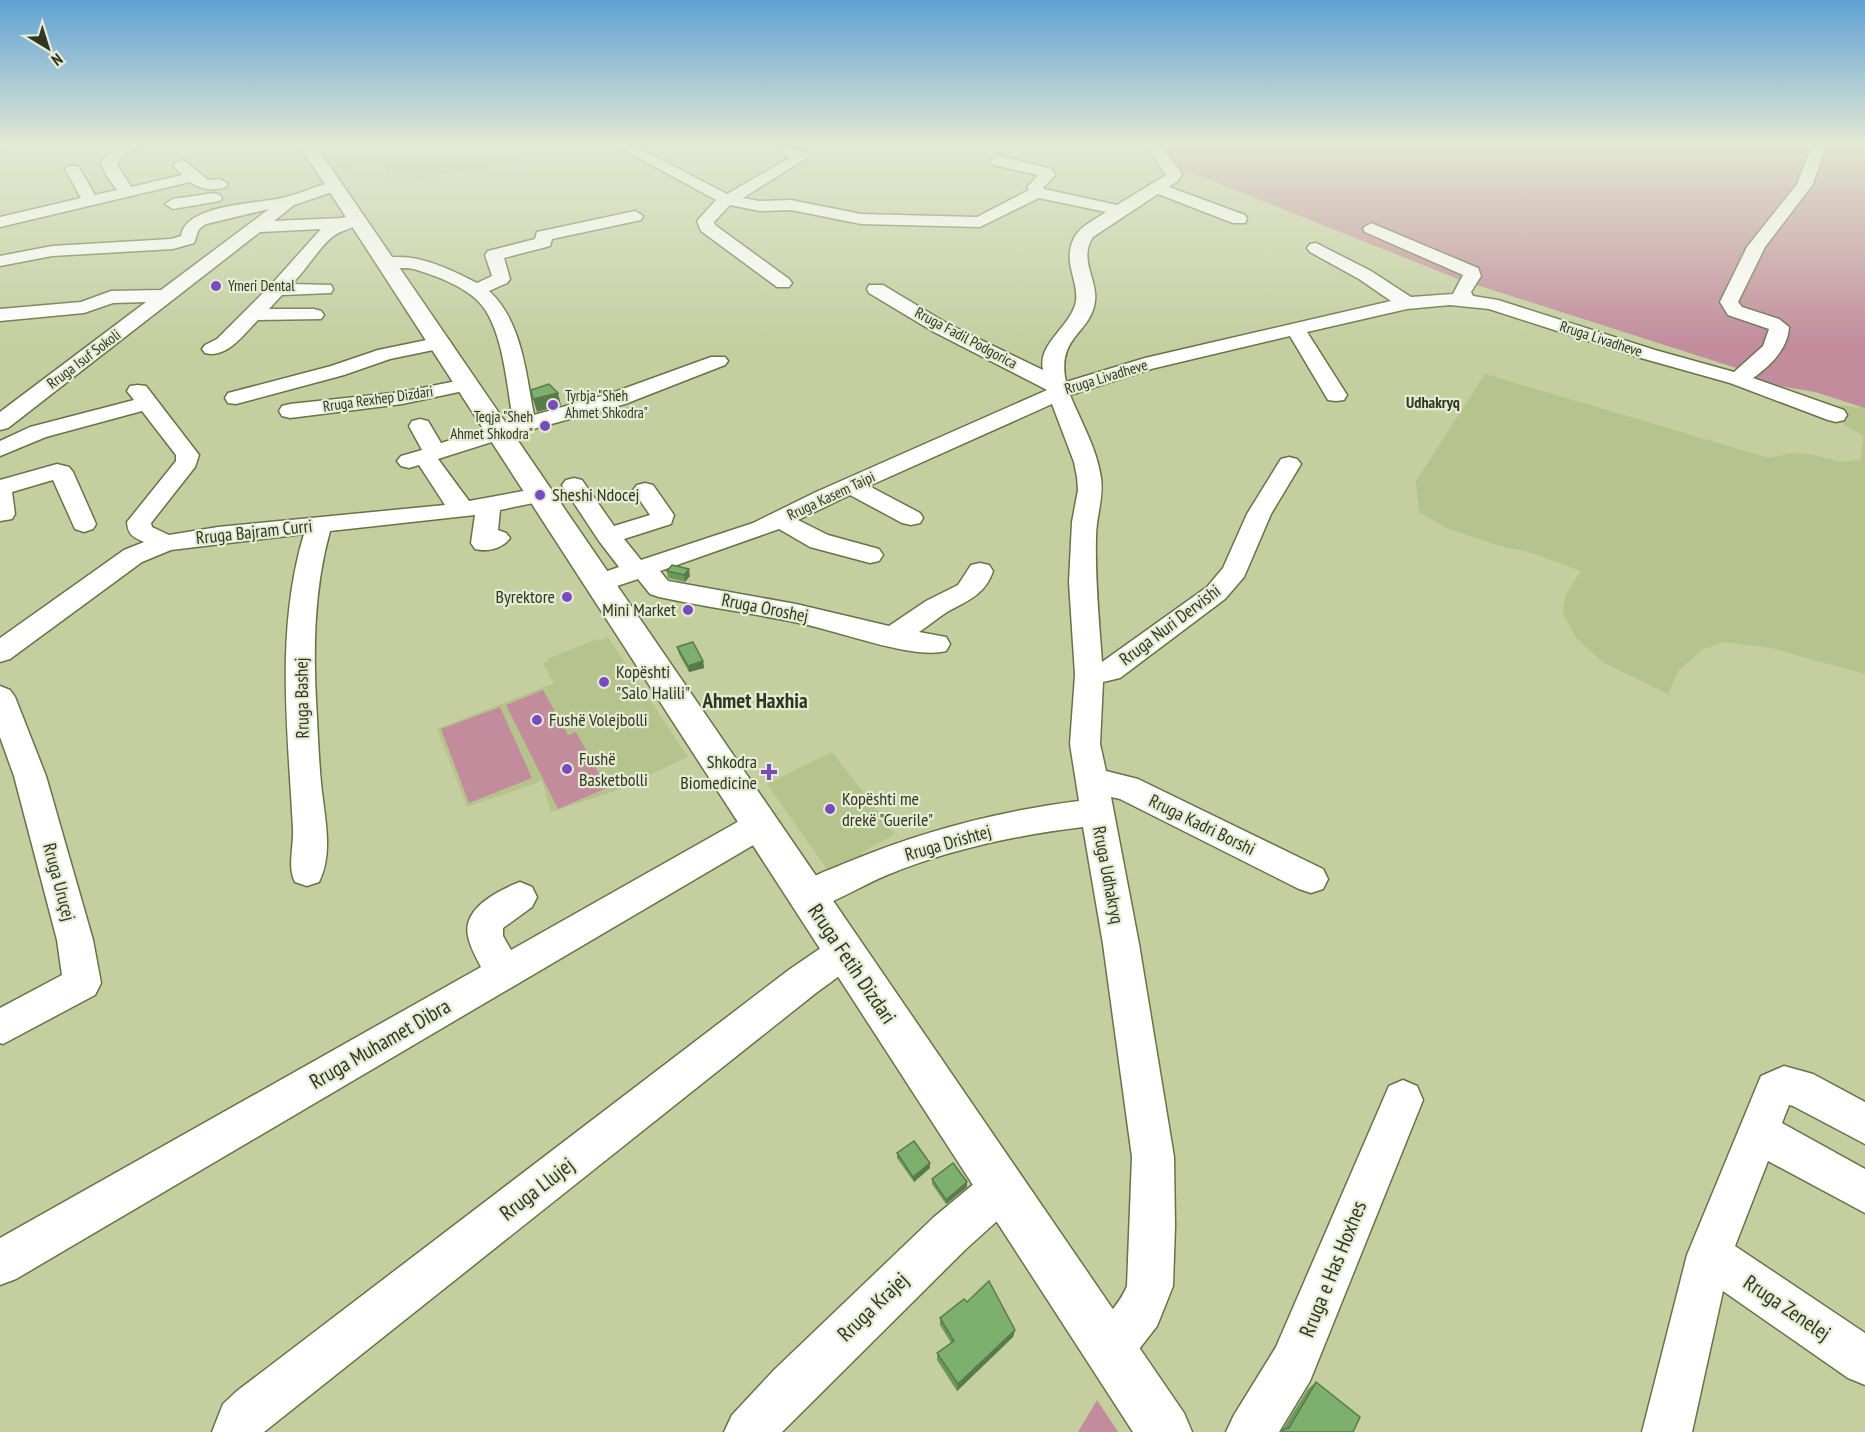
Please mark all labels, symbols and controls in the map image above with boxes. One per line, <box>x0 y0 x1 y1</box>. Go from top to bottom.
north arrow <box>18 18 78 78</box>
text: N <box>48 49 67 70</box>
place label: Ymeri Dental <box>228 276 295 295</box>
marker: Ymeri Dental <box>209 279 223 293</box>
street label: Rruga Fadil Podgorica <box>912 303 1021 372</box>
street label: Rruga Livadheve <box>1557 316 1645 361</box>
street label: Rruga Isuf Sokoli <box>43 325 124 392</box>
street label: Rruga Livadheve <box>1062 355 1150 398</box>
street label: Rruga Rexhep Dizdari <box>322 381 434 416</box>
place label: Tyrbja "Sheh Ahmet Shkodra" <box>565 386 648 422</box>
district label: Udhakryq <box>1406 392 1460 412</box>
marker: Tyrbja "Sheh Ahmet Shkodra" <box>546 398 560 412</box>
place label: Teqja "Sheh Ahmet Shkodra" <box>450 407 533 443</box>
marker: Teqja "Sheh Ahmet Shkodra" <box>538 419 552 433</box>
street label: Rruga Kasem Taipi <box>784 467 878 524</box>
place label: Sheshi Ndocej <box>552 483 639 506</box>
marker: Sheshi Ndocej <box>533 488 547 502</box>
street label: Rruga Bajram Curri <box>195 514 313 549</box>
street label: Rruga Nuri Dervishi <box>1114 579 1225 670</box>
place label: Byrektore <box>495 585 555 608</box>
street label: Rruga Oroshej <box>720 588 811 627</box>
marker: Byrektore <box>560 590 574 604</box>
place label: Mini Market <box>602 598 676 621</box>
marker: Mini Market <box>681 603 695 617</box>
street label: Rruga Bashej <box>289 657 314 739</box>
place label: Kopështi "Salo Halili" <box>616 660 690 704</box>
marker: Kopështi "Salo Halili" <box>597 675 611 689</box>
district label: Ahmet Haxhia <box>701 687 808 714</box>
place label: Fushë Volejbolli <box>549 708 648 731</box>
marker: Fushë Volejbolli <box>530 713 544 727</box>
place label: Fushë Basketbolli <box>579 747 648 791</box>
place label: Shkodra Biomedicine <box>680 750 757 794</box>
marker: Fushë Basketbolli <box>560 762 574 776</box>
marker: Shkodra Biomedicine <box>762 765 776 779</box>
place label: Kopështi me drekë "Guerile" <box>842 787 933 831</box>
street label: Rruga Kadri Borshi <box>1145 789 1259 860</box>
marker: Kopështi me drekë "Guerile" <box>823 802 837 816</box>
street label: Rruga Drishtej <box>902 819 994 866</box>
street label: Rruga Udhakryq <box>1088 824 1129 926</box>
street label: Rruga Uruçej <box>38 840 81 923</box>
street label: Rruga Fetih Dizdari <box>802 898 903 1029</box>
street label: Rruga Muhamet Dibra <box>304 992 455 1095</box>
street label: Rruga Llujej <box>494 1151 579 1226</box>
street label: Rruga e Has Hoxhes <box>1293 1197 1372 1341</box>
street label: Rruga Krajej <box>831 1266 914 1347</box>
street label: Rruga Zenelej <box>1738 1269 1836 1347</box>

